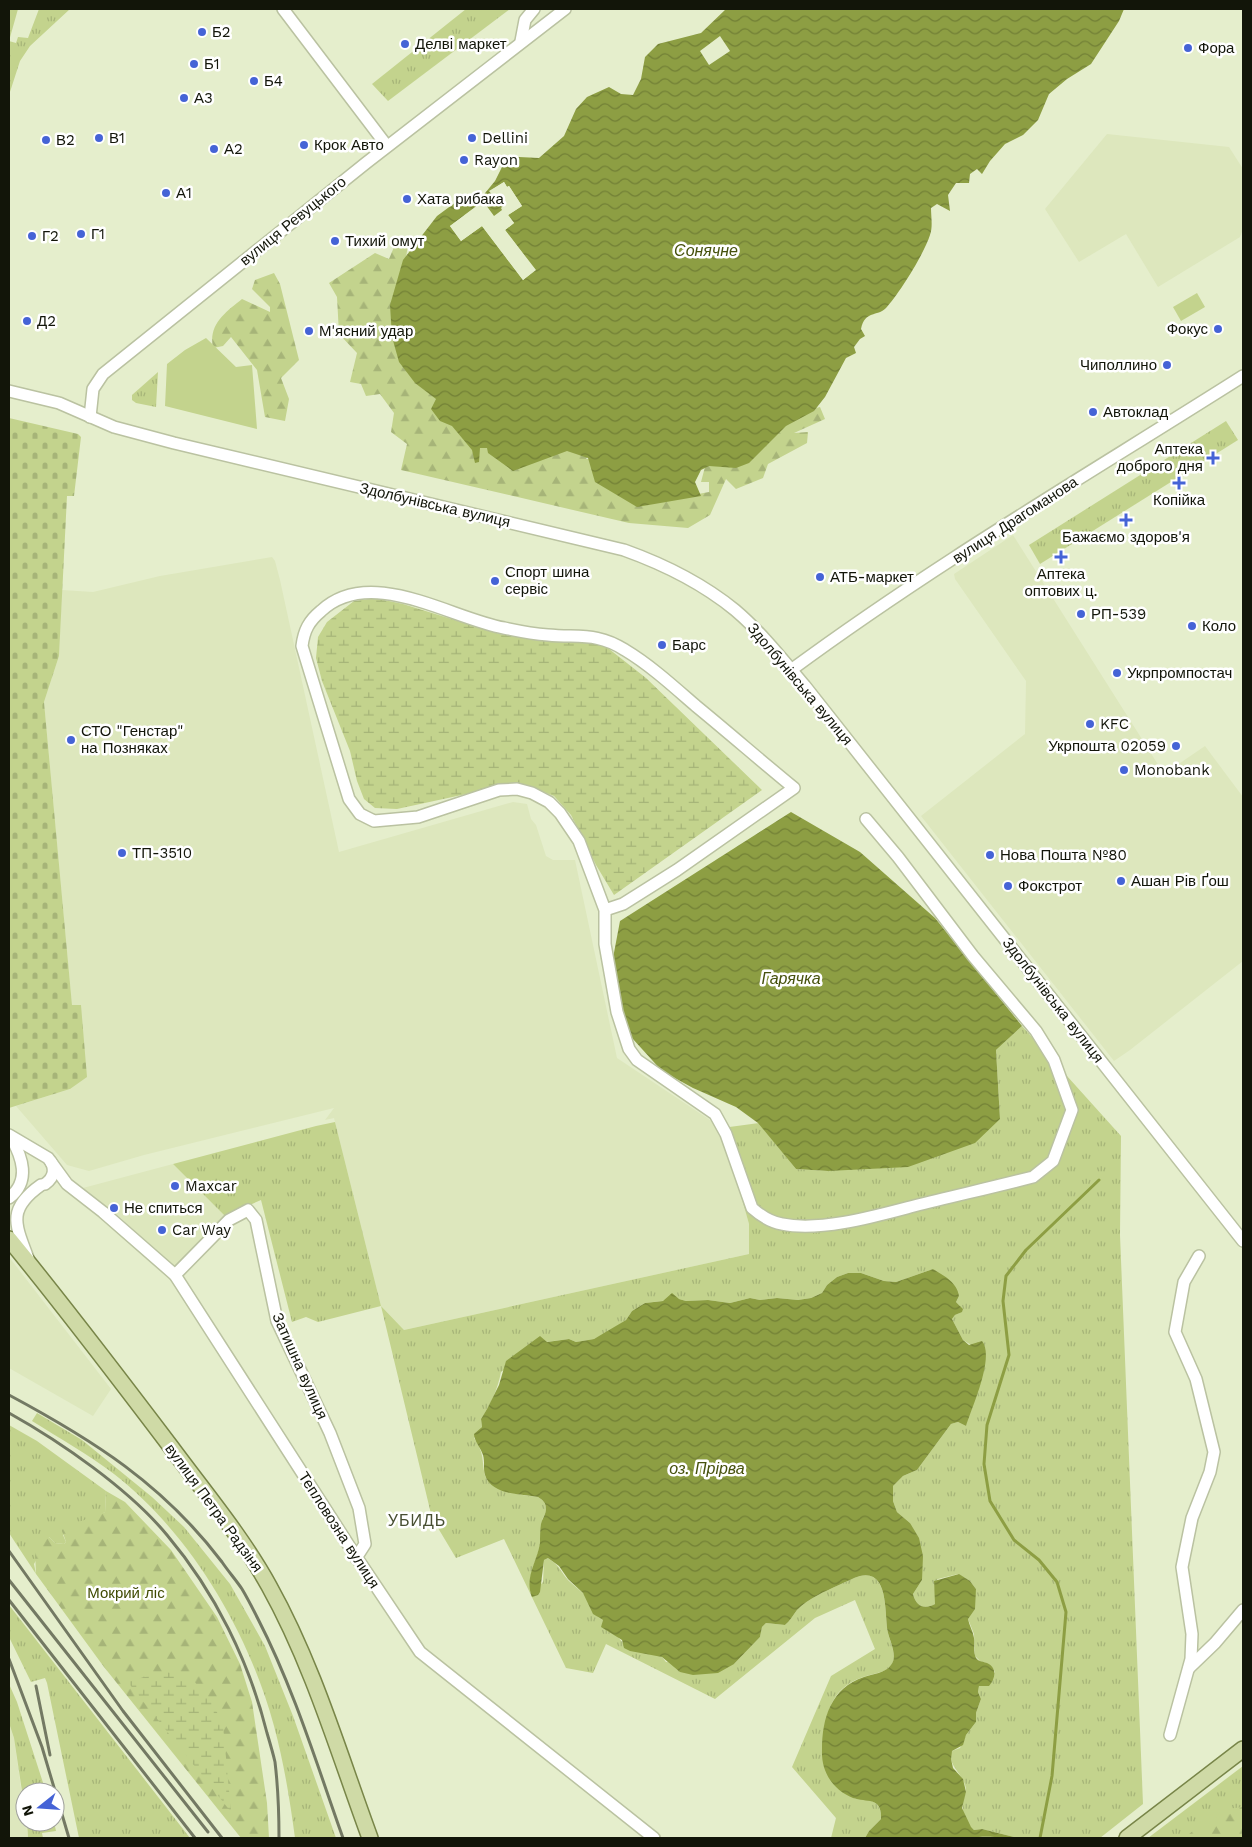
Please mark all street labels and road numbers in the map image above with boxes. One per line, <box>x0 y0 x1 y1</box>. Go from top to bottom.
street label: вулиця Ревуцького <box>236 173 350 269</box>
street label: вулиця Драгоманова <box>949 472 1081 567</box>
street label: Здолбунівська вулиця <box>358 479 512 531</box>
street label: Здолбунівська вулиця <box>744 619 856 749</box>
street label: Здолбунівська вулиця <box>998 934 1108 1066</box>
street label: Затишна вулиця <box>268 1310 332 1422</box>
street label: вулиця Петра Радзіня <box>161 1440 267 1576</box>
street label: Тепловозна вулиця <box>295 1468 383 1592</box>

